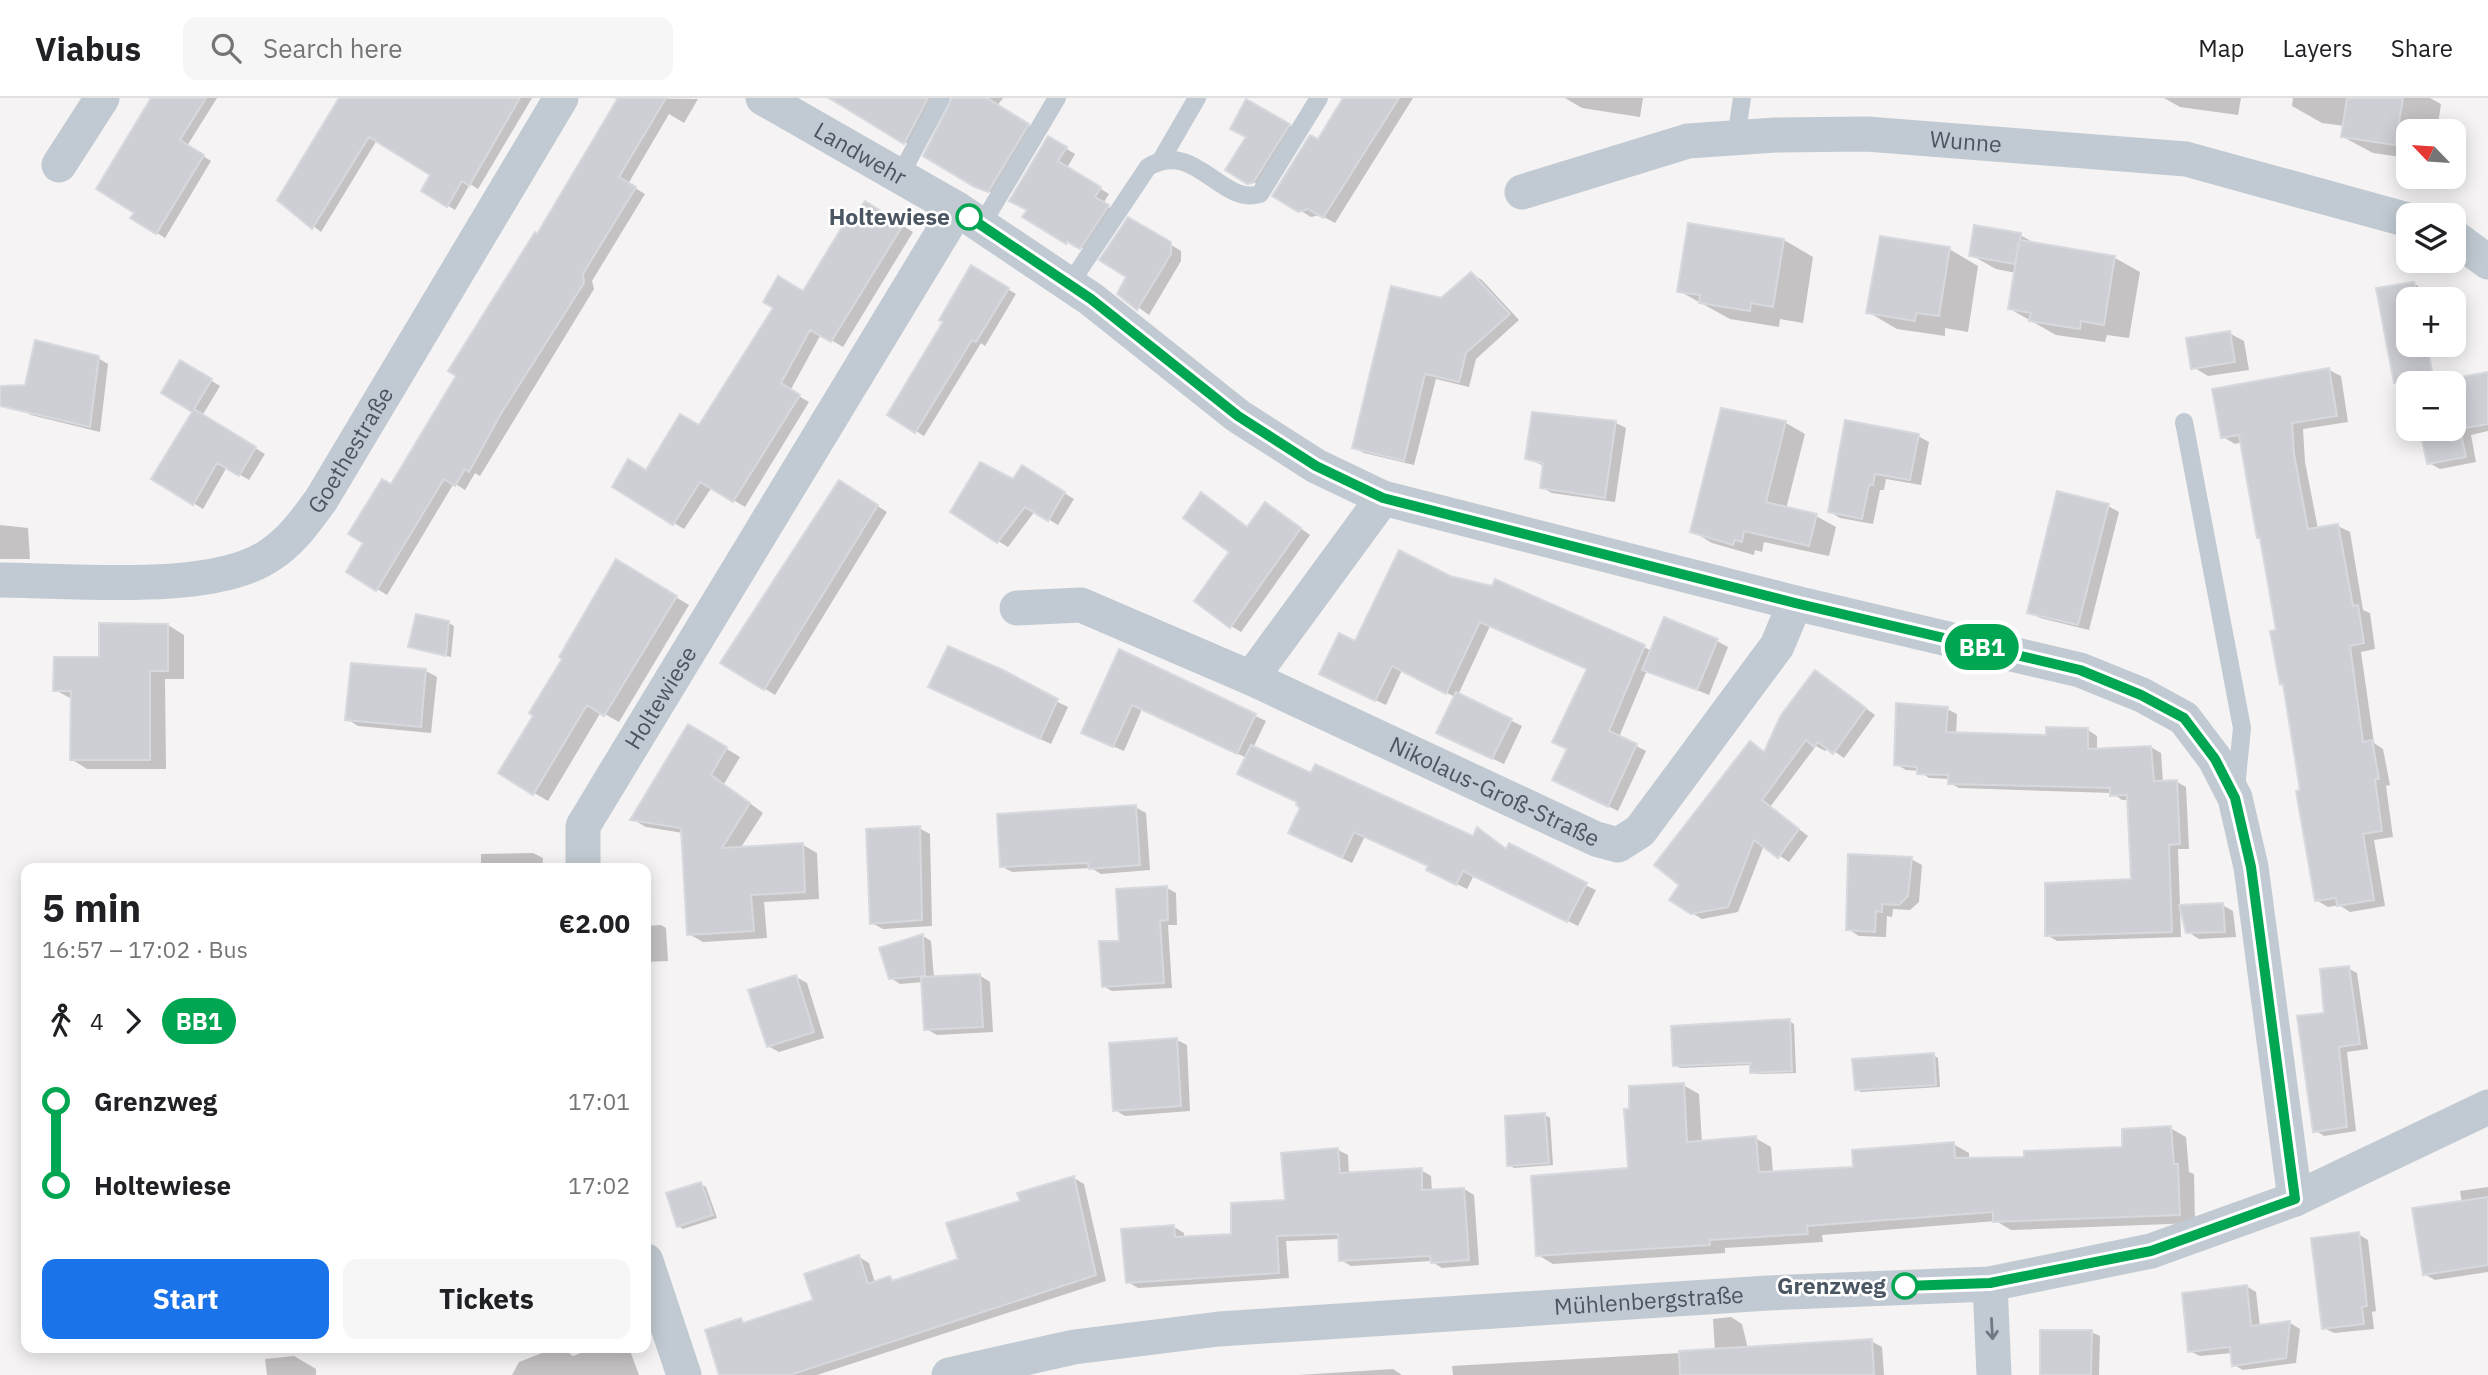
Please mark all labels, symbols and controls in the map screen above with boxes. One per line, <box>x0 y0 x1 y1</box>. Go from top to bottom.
search box <box>183 17 673 80</box>
text: Viabus <box>35 27 141 70</box>
icon: search <box>207 29 245 67</box>
text: Search here <box>263 31 402 65</box>
text: Map <box>2198 32 2245 64</box>
text: Layers <box>2283 32 2353 64</box>
text: Share <box>2391 32 2453 64</box>
street label: Landwehr <box>809 114 913 191</box>
north arrow <box>2396 119 2466 189</box>
map controls <box>2396 119 2466 441</box>
street label: Wunne <box>1929 123 2003 159</box>
place label: Holtewiese <box>829 201 950 231</box>
button: layers <box>2396 203 2466 273</box>
marker: Holtewiese <box>956 204 982 230</box>
button: + <box>2396 287 2466 357</box>
button: − <box>2396 371 2466 441</box>
street label: Goethestraße <box>300 381 399 519</box>
line badge: BB1 <box>1942 624 2022 670</box>
text: BB1 <box>1959 631 2005 663</box>
street label: Holtewiese <box>617 640 703 754</box>
street label: Nikolaus-Groß-Straße <box>1385 729 1605 853</box>
text: 5 min <box>42 883 141 932</box>
text: €2.00 <box>559 906 630 940</box>
text: 16:57 – 17:02 · Bus <box>42 934 248 964</box>
icon: walk <box>42 1002 80 1040</box>
icon: forward <box>114 1002 152 1040</box>
text: BB1 <box>176 1005 222 1037</box>
text: 4 <box>90 1006 104 1036</box>
text: Grenzweg <box>94 1084 217 1118</box>
text: 17:01 <box>568 1086 630 1116</box>
text: Holtewiese <box>94 1168 231 1202</box>
text: 17:02 <box>568 1170 630 1200</box>
button: Start <box>42 1259 329 1339</box>
button: Tickets <box>343 1259 630 1339</box>
place label: Grenzweg <box>1777 1270 1886 1300</box>
marker: Grenzweg <box>1892 1273 1918 1299</box>
street label: Mühlenbergstraße <box>1553 1279 1745 1321</box>
one-way arrow <box>1985 1318 1998 1341</box>

